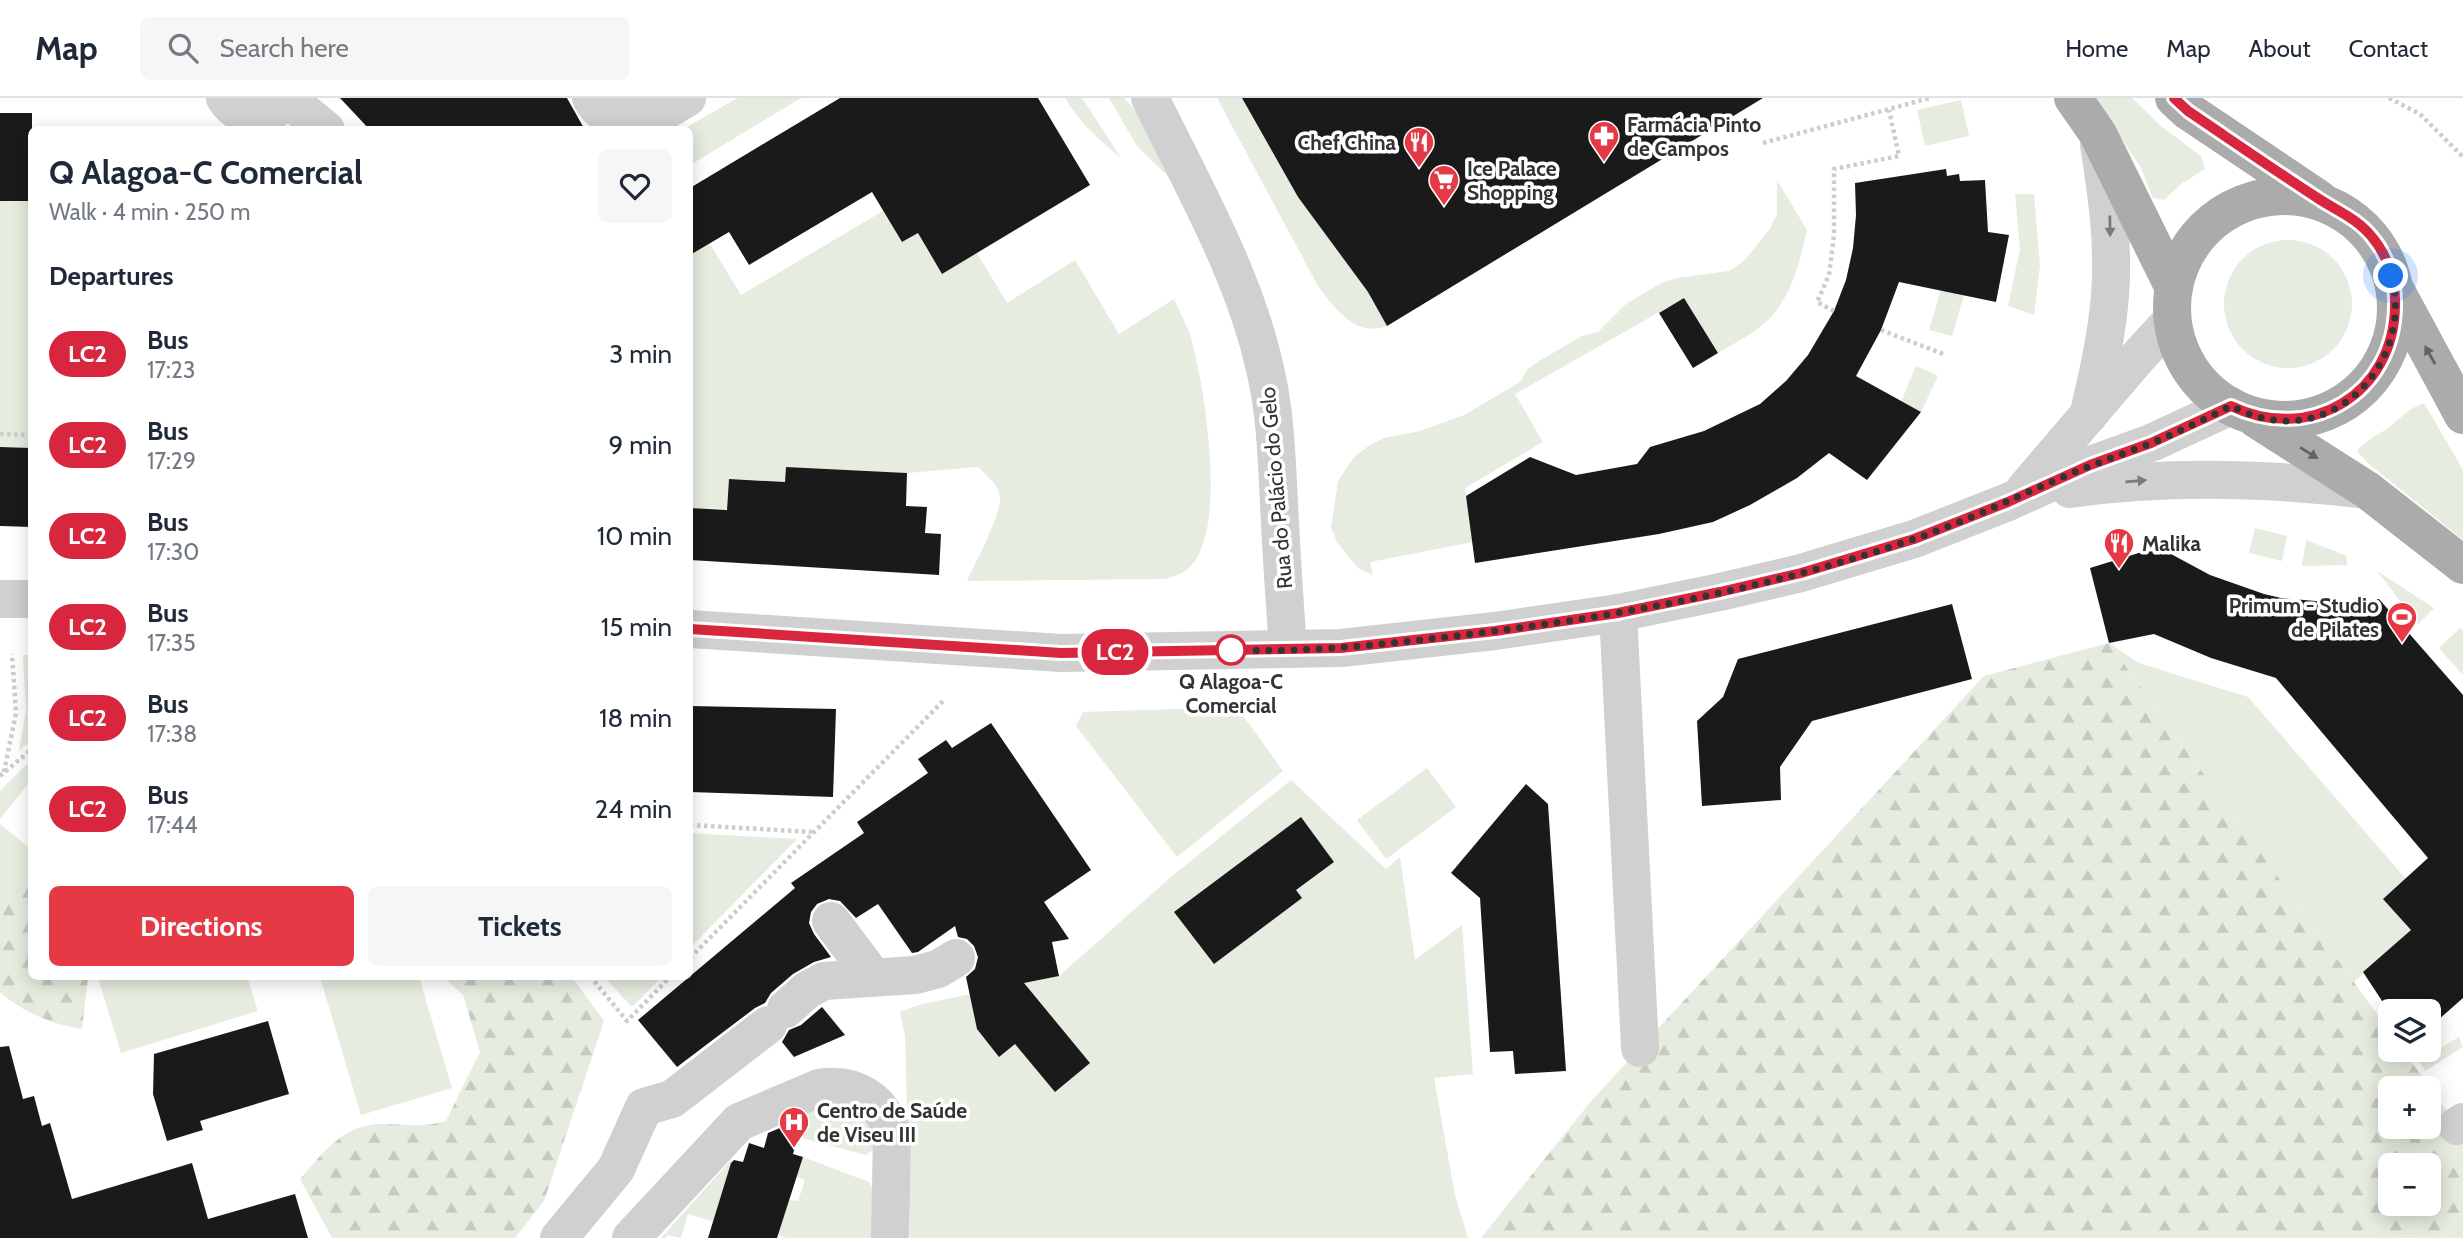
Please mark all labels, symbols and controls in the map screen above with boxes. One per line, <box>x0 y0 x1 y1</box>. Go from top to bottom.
search box <box>140 17 630 80</box>
text: Map <box>35 28 98 68</box>
icon: search <box>164 29 202 67</box>
text: Search here <box>220 32 349 64</box>
text: Home <box>2065 34 2128 63</box>
text: Map <box>2166 34 2211 63</box>
text: About <box>2249 34 2311 63</box>
text: Contact <box>2349 34 2428 63</box>
place label: Farmácia Pinto de Campos <box>1627 112 1761 161</box>
pharmacy icon: Farmácia Pinto de Campos <box>1587 119 1621 163</box>
restaurant icon: Chef China <box>1402 125 1436 169</box>
place label: Chef China <box>1298 130 1397 155</box>
button: heart <box>598 149 672 223</box>
text: Q Alagoa-C Comercial <box>49 152 363 192</box>
place label: Ice Palace Shopping <box>1467 156 1557 205</box>
supermarket icon: Ice Palace Shopping <box>1427 163 1461 207</box>
text: Walk · 4 min · 250 m <box>49 198 251 226</box>
one-way arrow <box>2104 215 2115 237</box>
your location <box>2373 258 2408 293</box>
text: Departures <box>49 260 173 292</box>
text: Bus <box>147 324 188 356</box>
text: 3 min <box>609 338 672 370</box>
text: LC2 <box>68 339 107 368</box>
one-way arrow <box>2424 345 2436 364</box>
text: 17:23 <box>147 356 195 384</box>
street label: Rua do Palácio do Gelo <box>1255 386 1297 590</box>
text: Bus <box>147 415 188 447</box>
text: 9 min <box>609 429 672 461</box>
text: LC2 <box>68 430 107 459</box>
one-way arrow <box>2299 446 2319 459</box>
text: 17:29 <box>147 447 196 475</box>
one-way arrow <box>2125 475 2147 486</box>
text: Bus <box>147 506 188 538</box>
text: 10 min <box>597 520 672 552</box>
text: LC2 <box>68 521 107 550</box>
restaurant icon: Malika <box>2102 526 2136 570</box>
place label: Malika <box>2142 531 2201 556</box>
text: 17:30 <box>147 538 199 566</box>
place label: Primum - Studio de Pilates <box>2229 593 2379 642</box>
text: Bus <box>147 597 188 629</box>
sports icon: Primum - Studio de Pilates <box>2385 600 2419 644</box>
text: 15 min <box>601 611 672 643</box>
text: LC2 <box>68 612 107 641</box>
text: 17:35 <box>147 629 196 657</box>
line badge: LC2 <box>1075 629 1155 675</box>
marker: Q Alagoa-C Comercial <box>1216 635 1246 665</box>
text: LC2 <box>1095 637 1135 666</box>
place label: Q Alagoa-C Comercial <box>1179 669 1283 718</box>
text: Bus <box>147 688 188 720</box>
text: 18 min <box>599 702 672 734</box>
text: LC2 <box>68 703 107 732</box>
text: 17:38 <box>147 720 197 748</box>
text: Bus <box>147 779 188 811</box>
text: 24 min <box>595 793 672 825</box>
text: LC2 <box>68 794 107 823</box>
text: 17:44 <box>147 811 197 839</box>
button: Directions <box>49 886 354 966</box>
button: Tickets <box>368 886 672 966</box>
map controls <box>2378 999 2441 1216</box>
button: layers <box>2378 999 2441 1062</box>
button: + <box>2378 1076 2441 1139</box>
place label: Centro de Saúde de Viseu III <box>817 1098 967 1147</box>
hospital icon: Centro de Saúde de Viseu III <box>777 1105 811 1149</box>
button: − <box>2378 1153 2441 1216</box>

